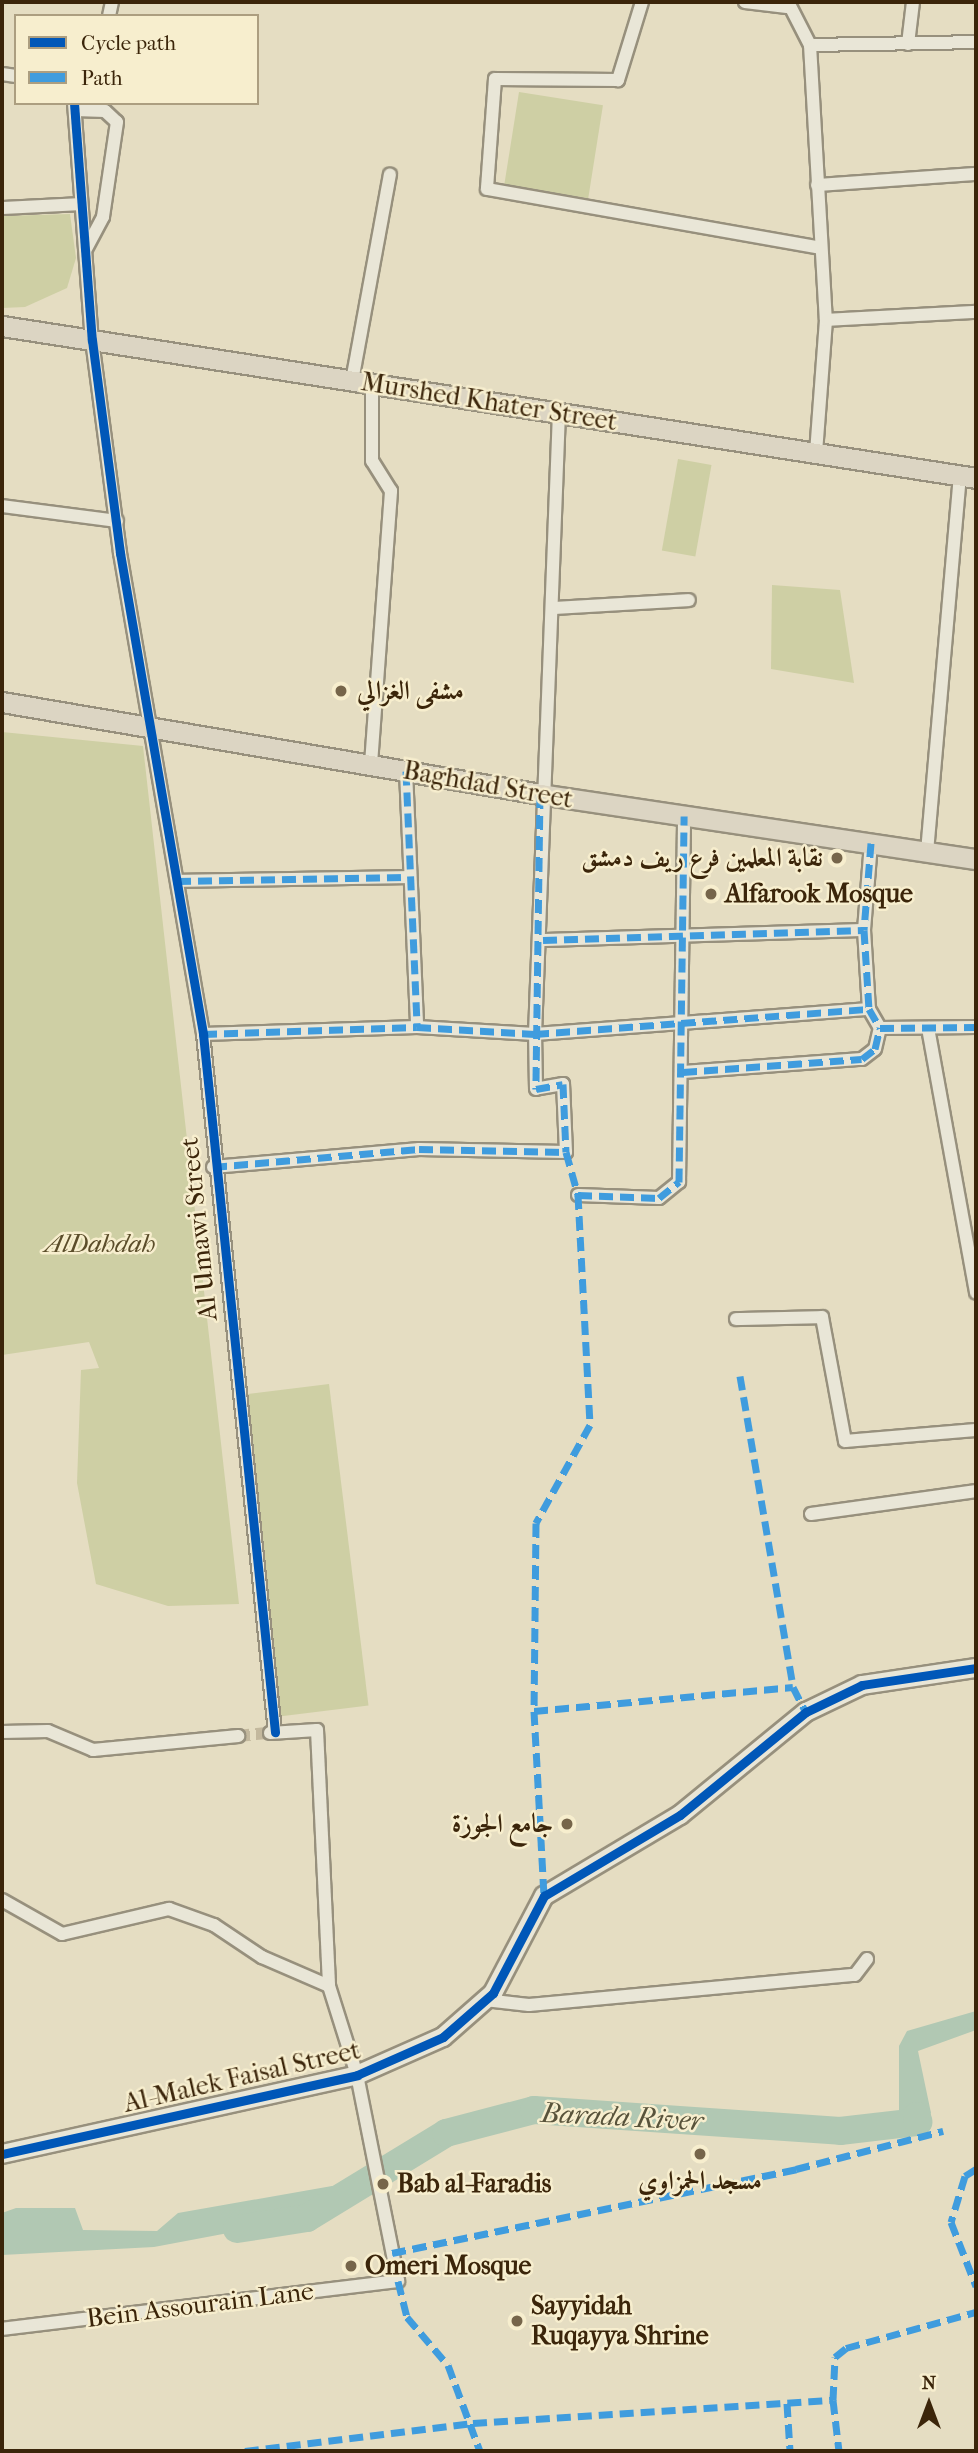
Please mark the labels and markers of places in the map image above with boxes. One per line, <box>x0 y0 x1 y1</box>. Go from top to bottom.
place label: مشفى الغزالي <box>357 675 464 707</box>
marker: مشفى الغزالي <box>331 681 351 701</box>
place label: نقابة المعلمين فرع ريف دمشق <box>581 842 823 874</box>
marker: نقابة المعلمين فرع ريف دمشق <box>829 850 845 866</box>
place label: Alfarook Mosque <box>725 878 913 910</box>
marker: Alfarook Mosque <box>703 886 719 902</box>
place label: جامع الجوزة <box>452 1808 553 1840</box>
marker: جامع الجوزة <box>559 1816 575 1832</box>
marker: مسجد الحمزاوي <box>692 2146 708 2162</box>
place label: مسجد الحمزاوي <box>638 2165 762 2197</box>
place label: Bab al-Faradis <box>397 2168 551 2200</box>
marker: Bab al-Faradis <box>375 2176 391 2192</box>
place label: Omeri Mosque <box>365 2250 531 2282</box>
marker: Omeri Mosque <box>343 2258 359 2274</box>
place label: Sayyidah Ruqayya Shrine <box>531 2290 709 2352</box>
marker: Sayyidah Ruqayya Shrine <box>509 2313 525 2329</box>

